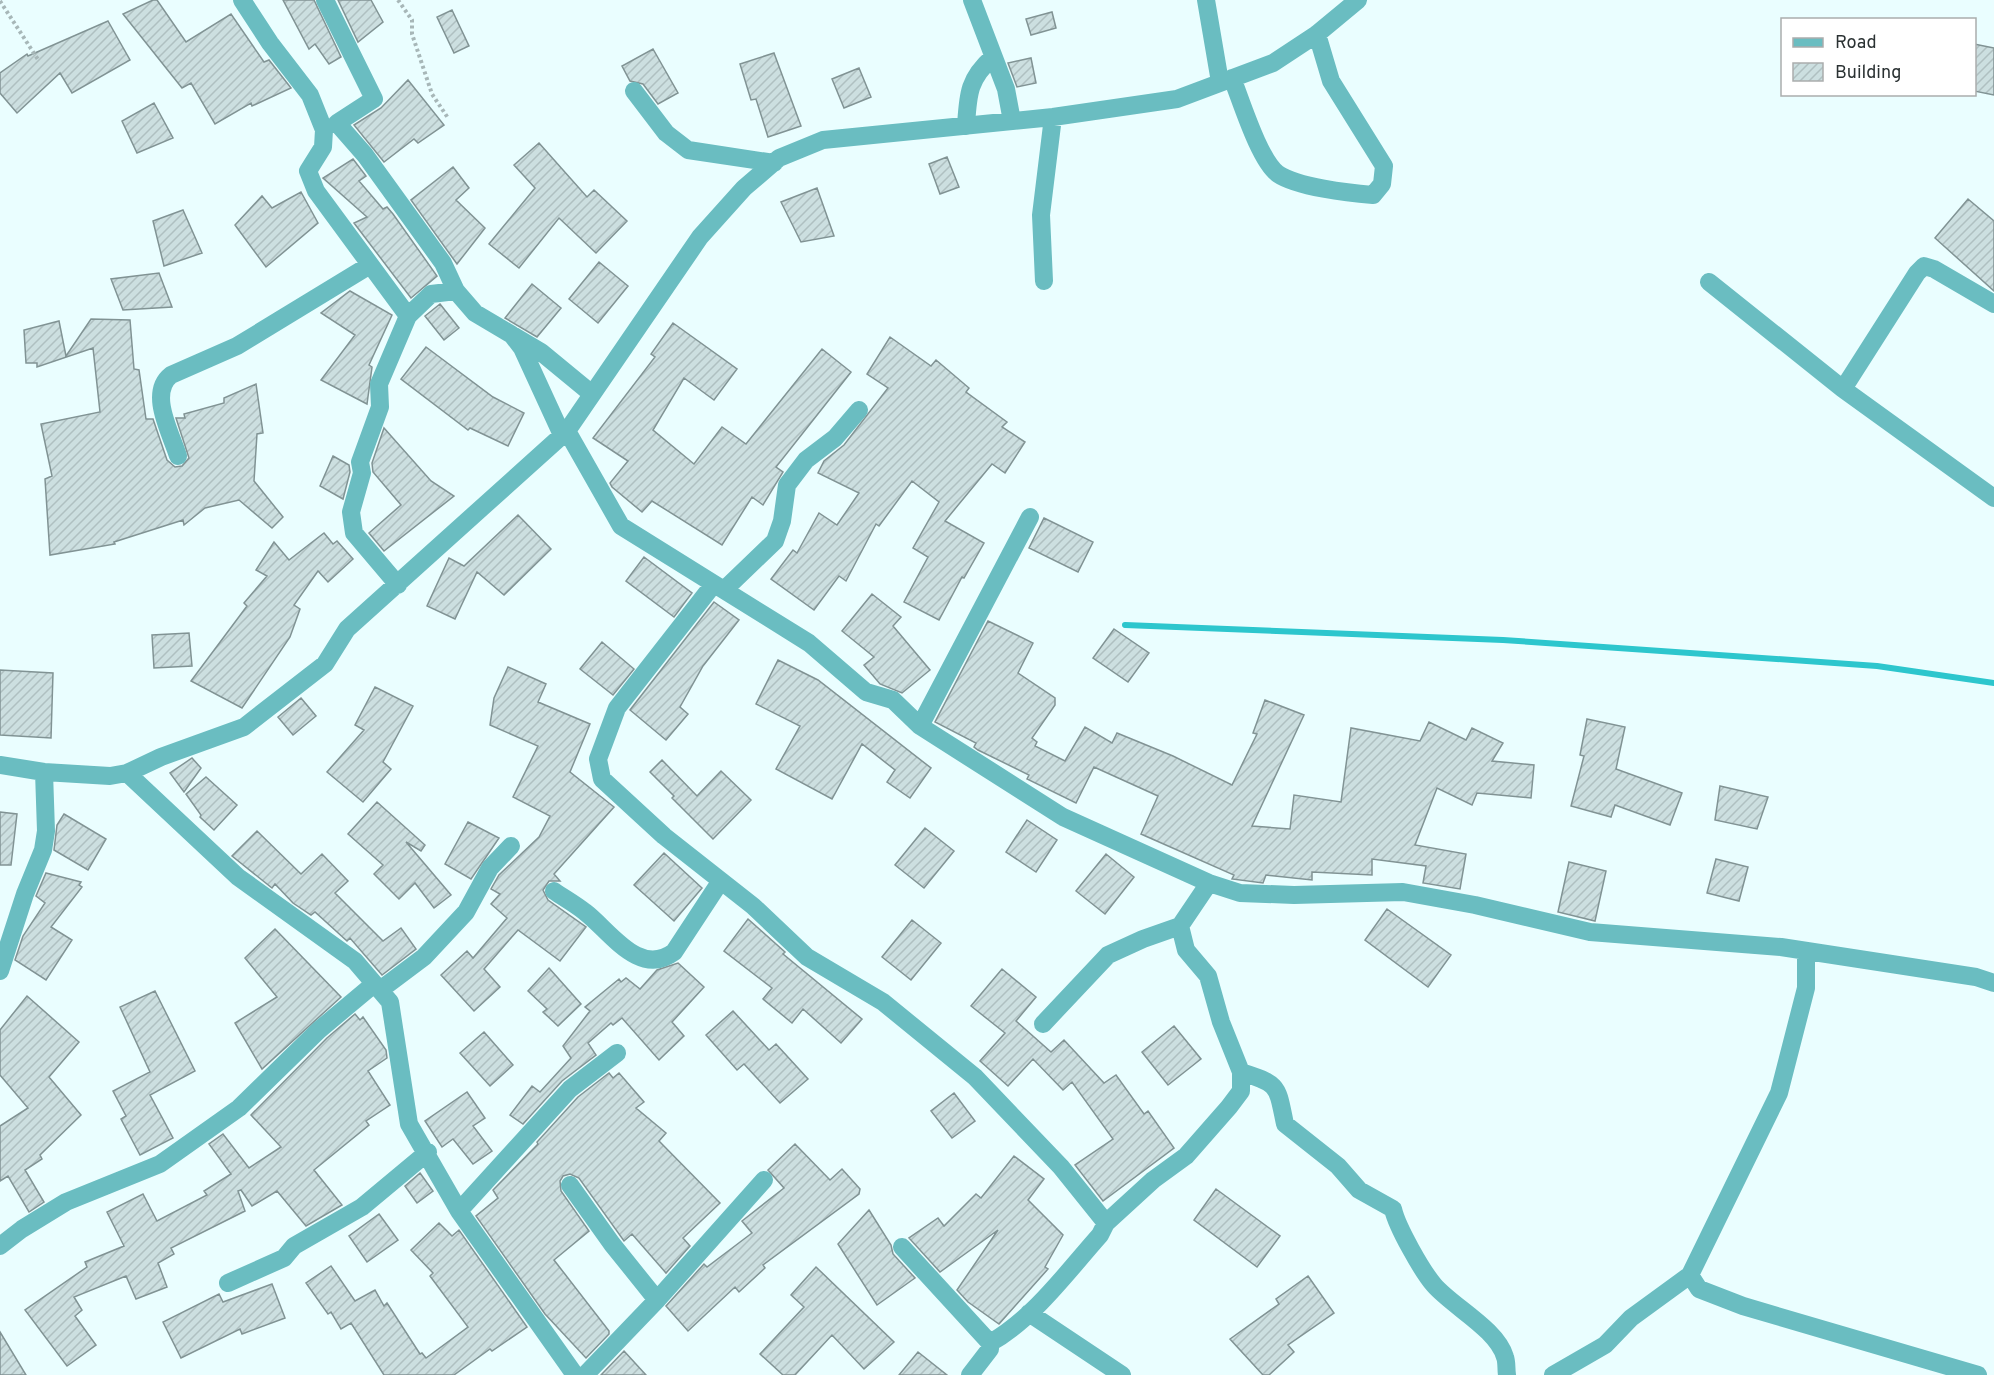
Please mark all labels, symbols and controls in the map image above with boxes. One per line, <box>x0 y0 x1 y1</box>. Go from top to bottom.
legend <box>1781 18 1976 96</box>
text: Road <box>1835 32 1877 55</box>
text: Building <box>1835 62 1901 85</box>

